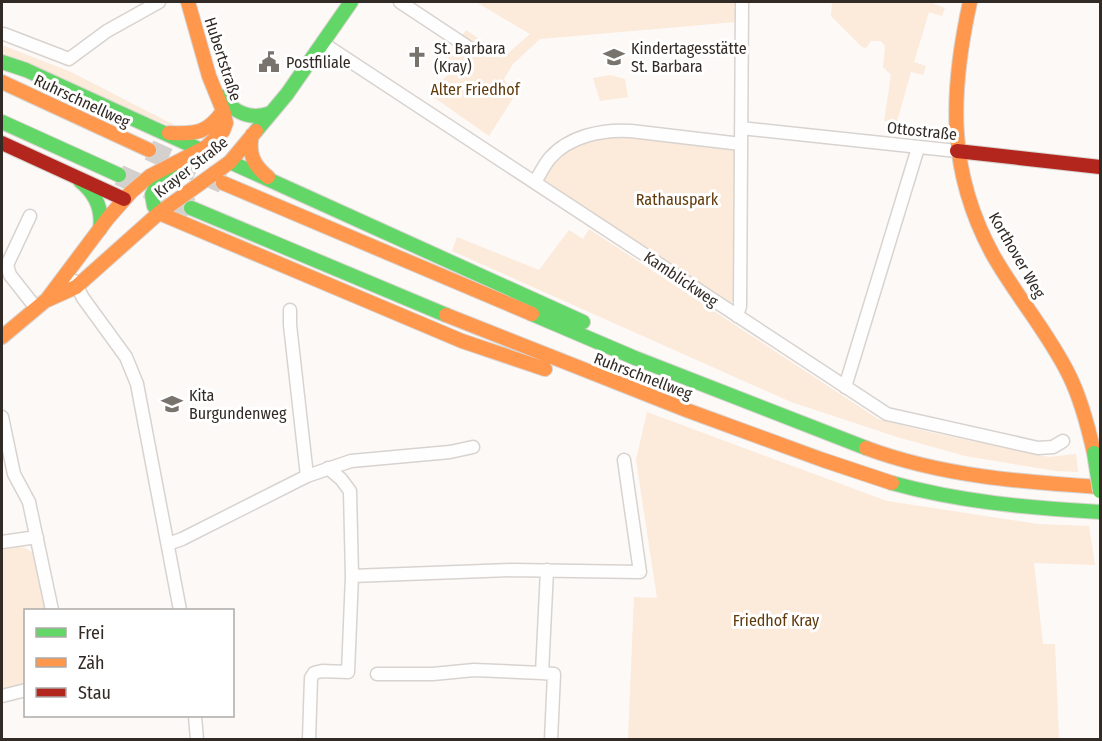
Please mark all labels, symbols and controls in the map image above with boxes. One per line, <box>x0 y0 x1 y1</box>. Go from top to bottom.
street label: Hubertstraße <box>201 15 245 103</box>
place label: St. Barbara (Kray) <box>434 39 506 76</box>
place label: Kindertagesstätte St. Barbara <box>631 39 747 76</box>
church icon: St. Barbara (Kray) <box>405 45 429 69</box>
school or university icon: Kindertagesstätte St. Barbara <box>602 45 626 69</box>
public building icon: Postfiliale <box>257 50 281 74</box>
place label: Postfiliale <box>286 53 351 72</box>
street label: Ruhrschnellweg <box>31 70 133 132</box>
park label: Alter Friedhof <box>430 80 521 99</box>
street label: Ottostraße <box>886 118 958 144</box>
street label: Krayer Straße <box>150 132 232 202</box>
park label: Rathauspark <box>636 190 719 209</box>
street label: Korthover Weg <box>985 209 1049 302</box>
street label: Kamblickweg <box>640 247 722 311</box>
street label: Ruhrschnellweg <box>591 349 695 404</box>
place label: Kita Burgundenweg <box>189 386 287 423</box>
school or university icon: Kita Burgundenweg <box>160 392 184 416</box>
legend <box>24 609 234 717</box>
park label: Friedhof Kray <box>733 611 820 630</box>
text: Frei <box>78 622 104 644</box>
text: Zäh <box>78 652 105 674</box>
text: Stau <box>78 682 111 704</box>

